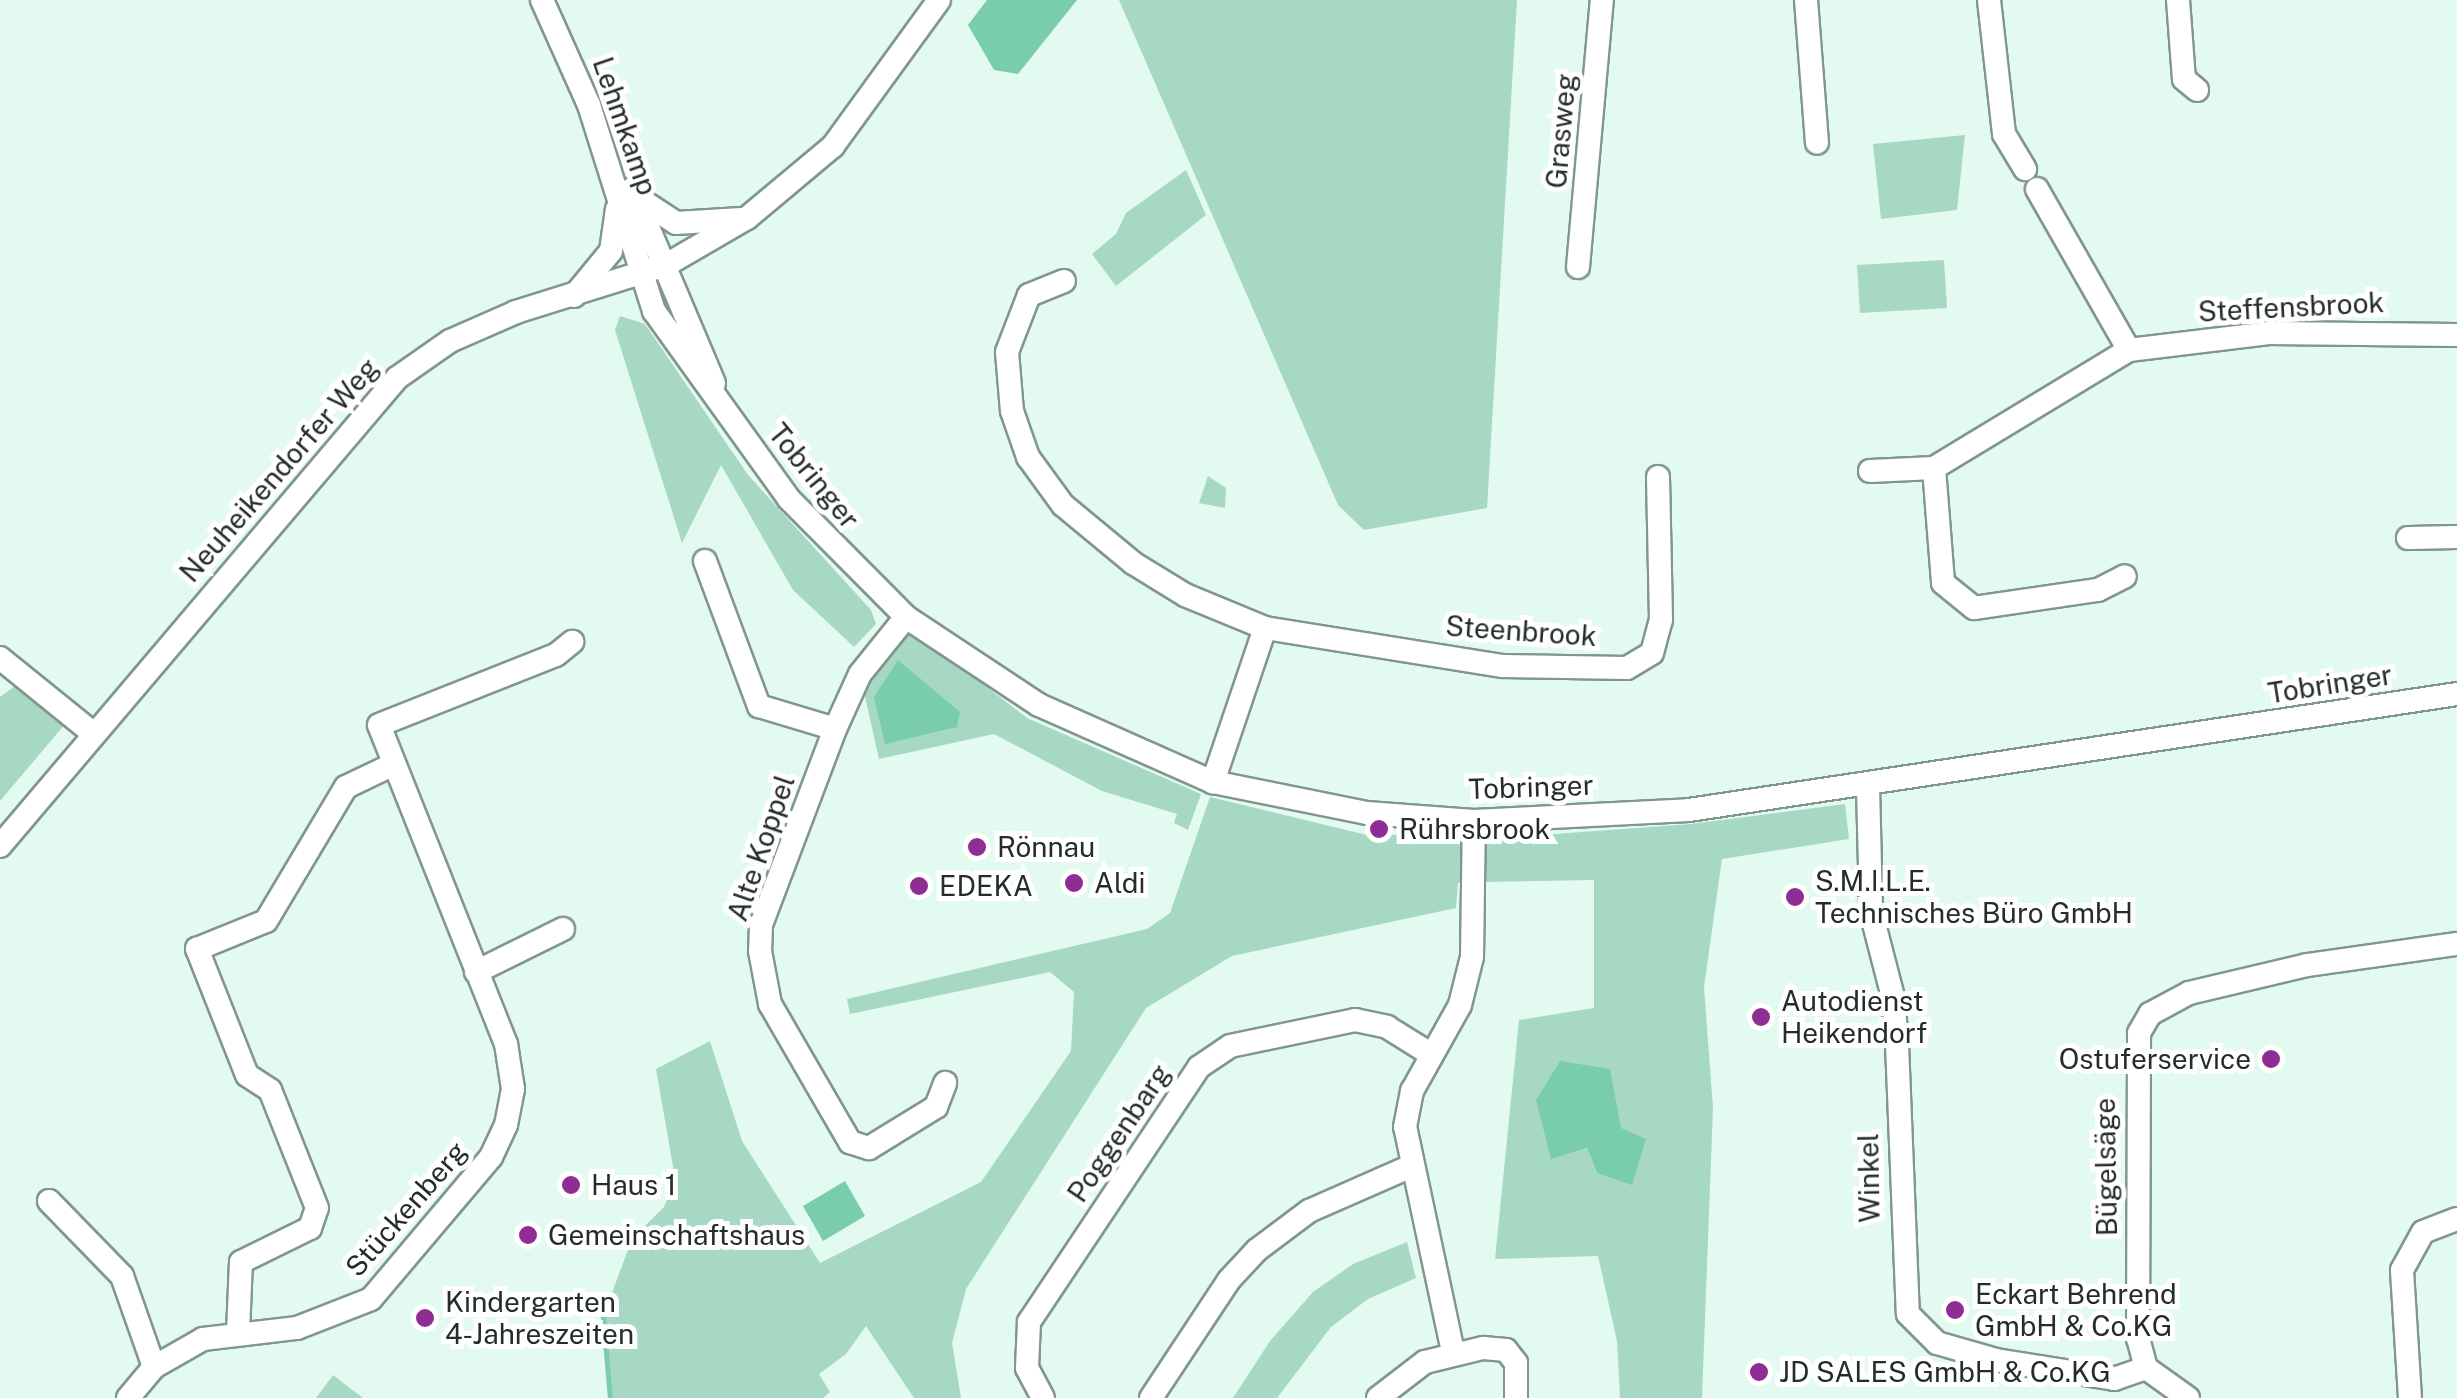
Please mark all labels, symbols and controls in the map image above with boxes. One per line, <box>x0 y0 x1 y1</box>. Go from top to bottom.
street label: Lehmkamp <box>586 53 664 199</box>
street label: Grasweg <box>1539 72 1583 190</box>
street label: Steffensbrook <box>2197 285 2385 329</box>
street label: Neuheikendorfer Weg <box>172 351 386 589</box>
street label: Tobringer <box>762 417 866 535</box>
street label: Steenbrook <box>1444 609 1598 653</box>
street label: Tobringer <box>2266 658 2394 710</box>
street label: Tobringer <box>1468 768 1594 806</box>
street label: Alte Koppel <box>720 771 802 925</box>
place label: Rührsbrook <box>1399 812 1550 846</box>
marker: Rührsbrook <box>1368 818 1390 840</box>
place label: Rönnau <box>997 830 1095 864</box>
marker: Rönnau <box>966 836 988 858</box>
place label: S.M.I.L.E. Technisches Büro GmbH <box>1815 864 2133 930</box>
place label: Aldi <box>1094 866 1145 900</box>
place label: EDEKA <box>939 869 1033 903</box>
marker: Aldi <box>1063 872 1085 894</box>
marker: EDEKA <box>908 875 930 897</box>
marker: S.M.I.L.E. Technisches Büro GmbH <box>1784 886 1806 908</box>
place label: Autodienst Heikendorf <box>1781 984 1927 1050</box>
marker: Autodienst Heikendorf <box>1750 1006 1772 1028</box>
place label: Ostuferservice <box>2059 1042 2251 1076</box>
marker: Ostuferservice <box>2260 1048 2282 1070</box>
street label: Poggenbarg <box>1061 1058 1177 1208</box>
street label: Bügelsäge <box>2088 1098 2124 1236</box>
street label: Winkel <box>1851 1133 1887 1223</box>
street label: Stückenberg <box>338 1135 474 1283</box>
place label: Haus 1 <box>591 1168 676 1202</box>
marker: Haus 1 <box>560 1174 582 1196</box>
place label: Gemeinschaftshaus <box>548 1218 805 1252</box>
marker: Gemeinschaftshaus <box>517 1224 539 1246</box>
place label: Eckart Behrend GmbH & Co.KG <box>1975 1277 2177 1343</box>
place label: Kindergarten 4-Jahreszeiten <box>445 1285 634 1351</box>
marker: Eckart Behrend GmbH & Co.KG <box>1944 1299 1966 1321</box>
marker: Kindergarten 4-Jahreszeiten <box>414 1307 436 1329</box>
place label: JD SALES GmbH & Co.KG <box>1779 1355 2111 1389</box>
marker: JD SALES GmbH & Co.KG <box>1748 1361 1770 1383</box>

